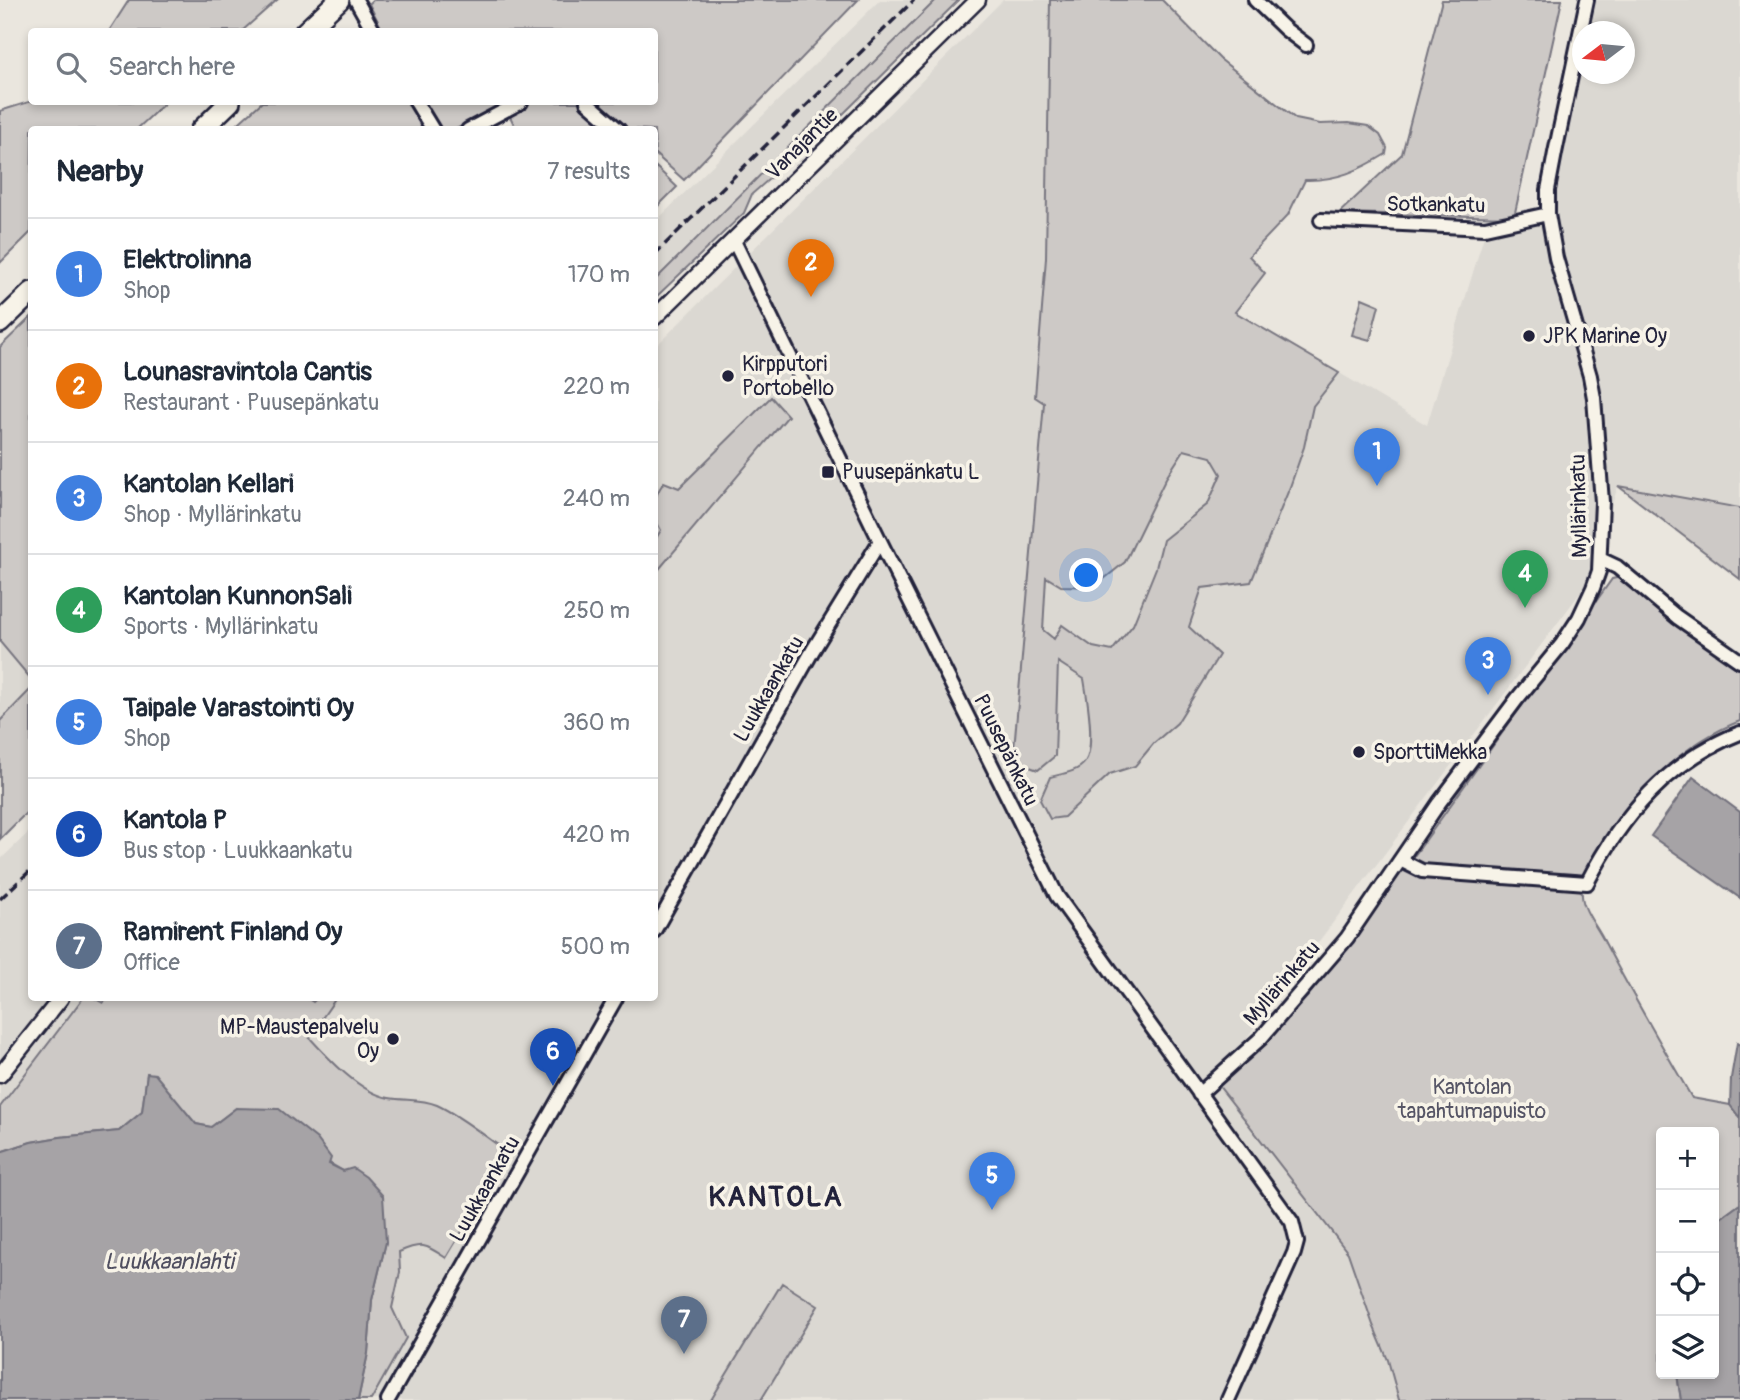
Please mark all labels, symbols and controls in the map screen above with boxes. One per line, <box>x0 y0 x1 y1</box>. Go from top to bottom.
north arrow <box>1572 21 1635 84</box>
search box <box>28 28 658 105</box>
icon: search <box>52 48 90 86</box>
text: Search here <box>108 51 235 83</box>
street label: Vanajantie <box>760 102 844 186</box>
text: Nearby <box>56 153 143 190</box>
text: 7 results <box>547 157 630 186</box>
street label: Sotkankatu <box>1386 191 1486 219</box>
pin: 2 <box>788 239 834 297</box>
text: Elektrolinna <box>123 244 252 276</box>
text: 1 <box>75 260 84 289</box>
text: 170 m <box>568 260 630 289</box>
text: Shop <box>123 276 171 305</box>
place label: JPK Marine Oy <box>1543 323 1667 350</box>
marker: JPK Marine Oy <box>1521 328 1537 344</box>
place label: Kirpputori Portobello <box>742 351 834 402</box>
text: Lounasravintola Cantis <box>123 356 372 388</box>
marker: Kirpputori Portobello <box>720 368 736 384</box>
text: 2 <box>73 372 85 401</box>
text: 220 m <box>563 372 630 401</box>
text: Restaurant · Puusepänkatu <box>123 388 379 417</box>
pin: 1 <box>1354 428 1400 486</box>
street label: Myllärinkatu <box>1565 454 1593 558</box>
place label: Puusepänkatu L <box>842 459 980 486</box>
marker: Puusepänkatu L <box>820 464 836 480</box>
text: Kantolan Kellari <box>123 468 294 500</box>
text: 3 <box>73 484 85 513</box>
text: 240 m <box>563 484 630 513</box>
text: Shop · Myllärinkatu <box>123 500 302 529</box>
pin: 4 <box>1502 550 1548 608</box>
your location <box>1069 558 1103 592</box>
text: Kantolan KunnonSali <box>123 580 352 612</box>
text: 4 <box>72 596 86 625</box>
text: 250 m <box>564 596 630 625</box>
text: Sports · Myllärinkatu <box>123 612 319 641</box>
street label: Luukkaankatu <box>728 631 810 747</box>
pin: 3 <box>1465 637 1511 695</box>
street label: Puusepänkatu <box>967 690 1045 810</box>
text: Taipale Varastointi Oy <box>123 692 354 724</box>
text: 5 <box>73 708 85 737</box>
text: 360 m <box>563 708 630 737</box>
text: Shop <box>123 724 171 753</box>
place label: SporttiMekka <box>1373 739 1487 766</box>
marker: SporttiMekka <box>1351 744 1367 760</box>
text: Kantola P <box>123 804 227 836</box>
text: 6 <box>72 820 86 849</box>
text: 420 m <box>563 820 630 849</box>
text: Bus stop · Luukkaankatu <box>123 836 353 865</box>
text: Ramirent Finland Oy <box>123 916 342 948</box>
text: 7 <box>73 932 85 961</box>
text: 500 m <box>561 932 630 961</box>
street label: Myllärinkatu <box>1238 935 1326 1031</box>
text: Office <box>123 948 180 977</box>
place label: MP-Maustepalvelu Oy <box>220 1014 379 1065</box>
pin: 6 <box>530 1028 576 1086</box>
marker: MP-Maustepalvelu Oy <box>385 1031 401 1047</box>
park label: Kantolan tapahtumapuisto <box>1397 1074 1546 1125</box>
map controls <box>1656 1127 1719 1379</box>
button: + <box>1656 1127 1719 1190</box>
street label: Luukkaankatu <box>444 1131 526 1247</box>
pin: 5 <box>969 1152 1015 1210</box>
district label: KANTOLA <box>708 1180 844 1215</box>
button: − <box>1656 1190 1719 1253</box>
water label: Luukkaanlahti <box>104 1247 238 1276</box>
button: locate <box>1656 1253 1719 1316</box>
pin: 7 <box>661 1296 707 1354</box>
button: layers <box>1656 1316 1719 1379</box>

